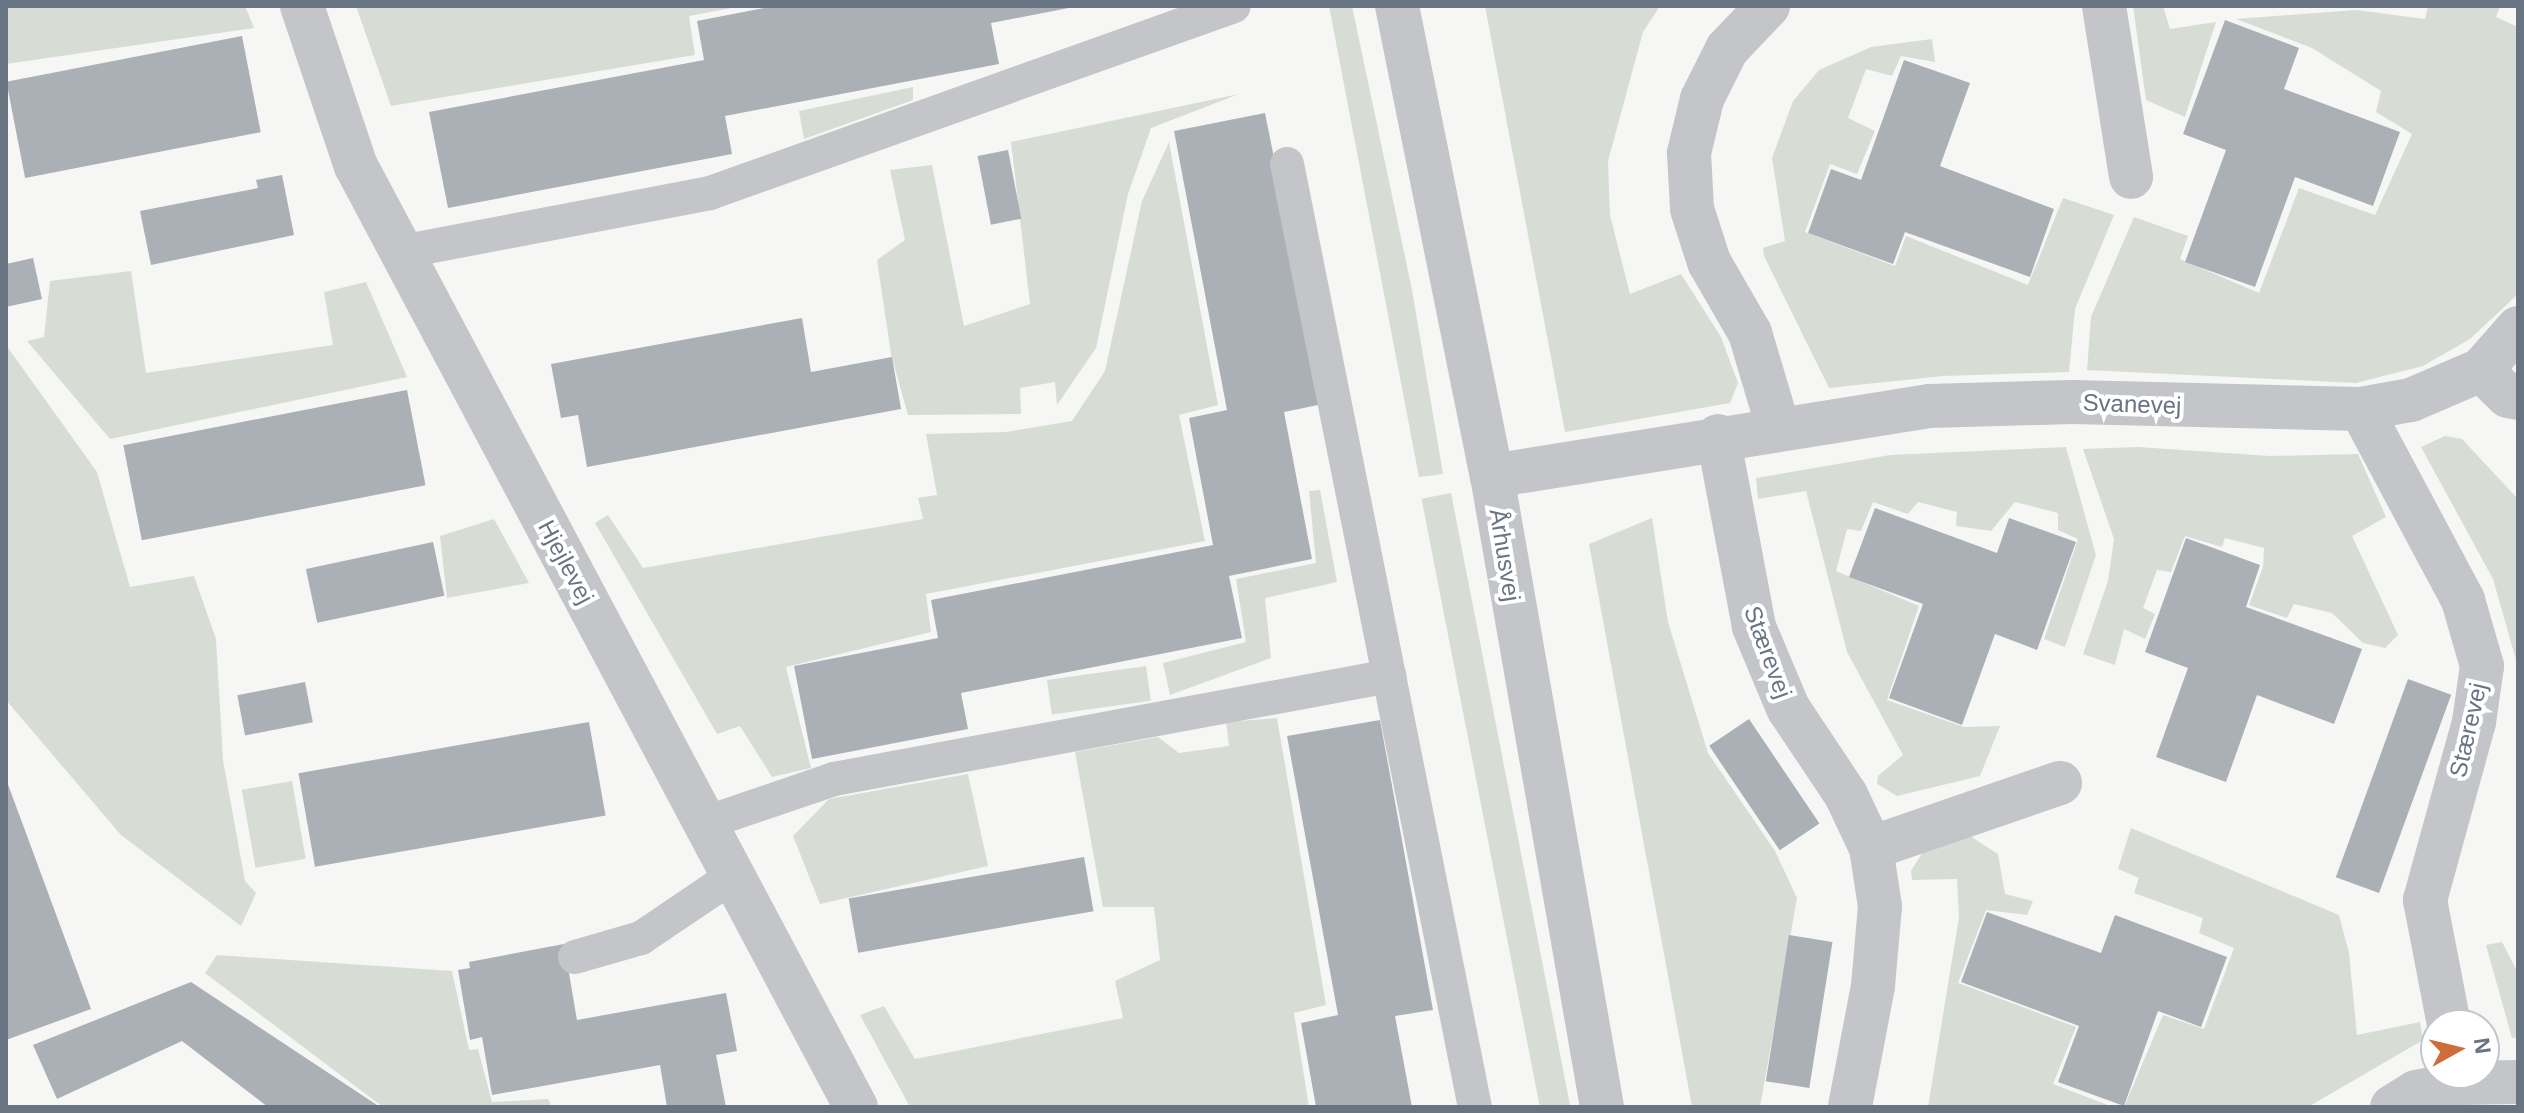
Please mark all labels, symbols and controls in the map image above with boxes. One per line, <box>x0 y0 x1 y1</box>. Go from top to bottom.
street label: Svanevej <box>2082 388 2182 420</box>
street label: Århusvej <box>1483 507 1527 603</box>
street label: Hjejlevej <box>532 515 600 609</box>
street label: Stærevej <box>1738 602 1798 702</box>
street label: Stærevej <box>2443 680 2493 780</box>
north arrow <box>2420 1009 2500 1089</box>
text: N <box>2469 1036 2496 1055</box>

